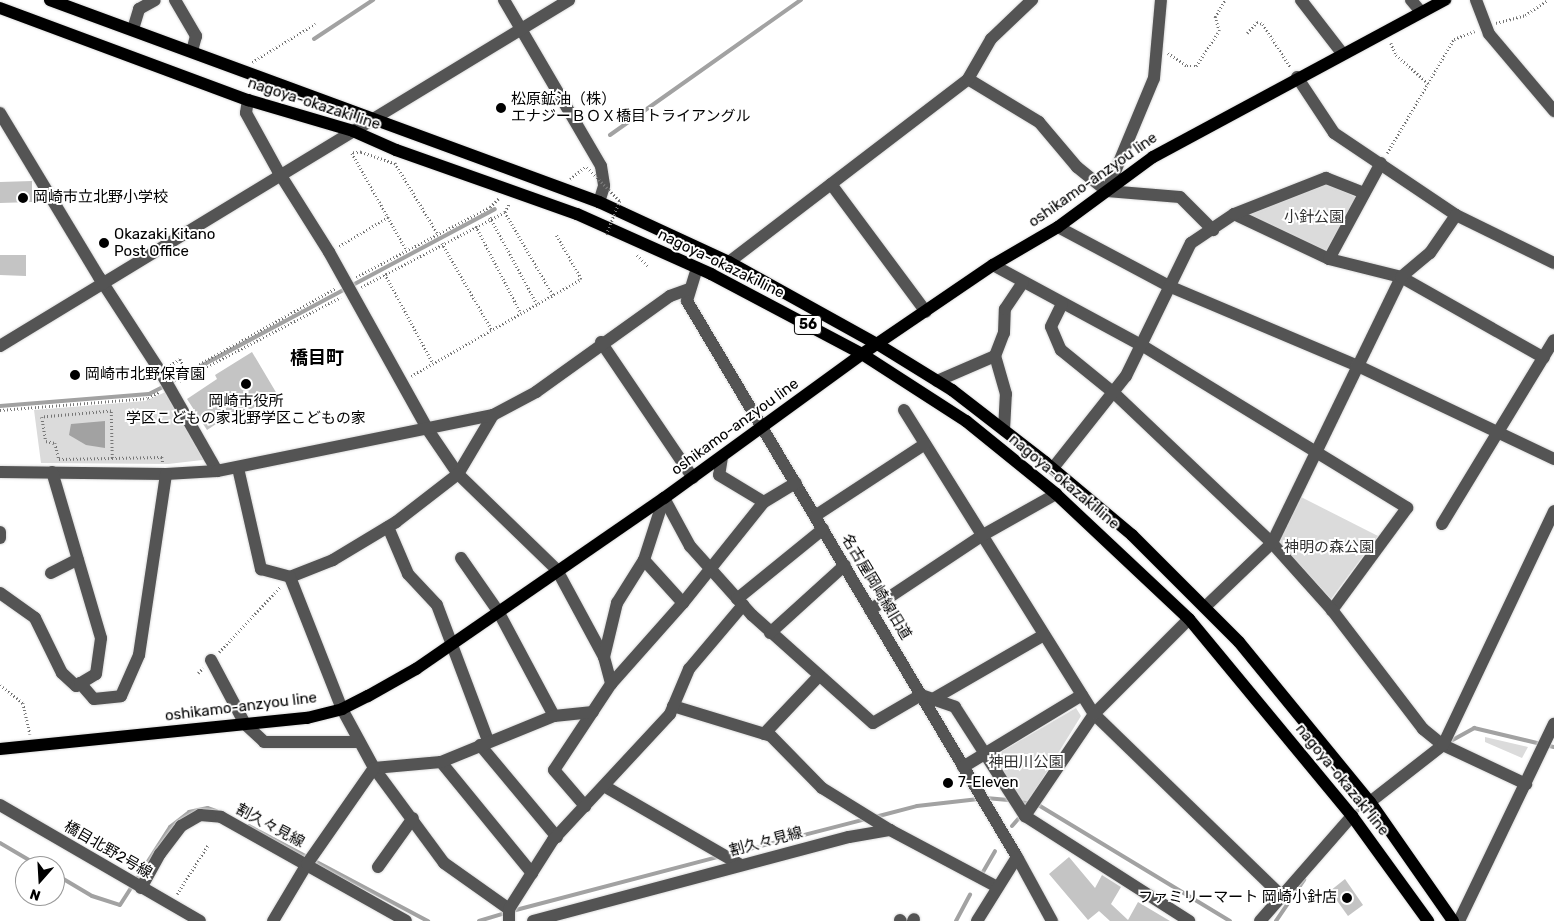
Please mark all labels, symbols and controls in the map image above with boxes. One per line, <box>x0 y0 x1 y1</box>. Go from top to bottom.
street label: nagoya-okazaki line <box>245 74 383 134</box>
place label: 松原鉱油（株） エナジーＢＯＸ橋目トライアングル <box>511 90 751 125</box>
marker: 松原鉱油（株） エナジーＢＯＸ橋目トライアングル <box>495 102 507 114</box>
street label: oshikamo-anzyou line <box>1025 129 1161 231</box>
place label: 岡崎市立北野小学校 <box>33 189 168 207</box>
marker: 岡崎市立北野小学校 <box>17 192 29 204</box>
park label: 小針公園 <box>1284 209 1344 227</box>
place label: Okazaki Kitano Post Office <box>114 225 215 260</box>
street label: nagoya-okazaki line <box>655 226 787 302</box>
marker: Okazaki Kitano Post Office <box>98 237 110 249</box>
road number: 56 <box>793 314 823 336</box>
district label: 橋目町 <box>290 347 344 369</box>
place label: 岡崎市北野保育園 <box>85 366 205 384</box>
marker: 岡崎市北野保育園 <box>69 369 81 381</box>
street label: oshikamo-anzyou line <box>668 375 802 479</box>
marker: 岡崎市役所 学区こどもの家北野学区こどもの家 <box>240 378 252 390</box>
place label: 岡崎市役所 学区こどもの家北野学区こどもの家 <box>126 392 366 427</box>
street label: nagoya-okazaki line <box>1005 431 1123 533</box>
street label: 名古屋岡崎線旧道 <box>837 531 915 643</box>
park label: 神明の森公園 <box>1284 539 1374 557</box>
street label: oshikamo-anzyou line <box>164 689 318 725</box>
street label: nagoya-okazaki line <box>1291 721 1393 839</box>
park label: 神田川公園 <box>989 754 1063 772</box>
place label: 7-Eleven <box>958 774 1019 792</box>
marker: 7-Eleven <box>942 777 954 789</box>
street label: 割久々見線 <box>233 800 307 852</box>
street label: 橋目北野2号線 <box>61 818 155 882</box>
street label: 割久々見線 <box>727 824 805 860</box>
north arrow <box>15 856 65 906</box>
text: N <box>28 885 43 904</box>
place label: ファミリーマート 岡崎小針店 <box>1138 889 1337 907</box>
marker: ファミリーマート 岡崎小針店 <box>1341 892 1353 904</box>

